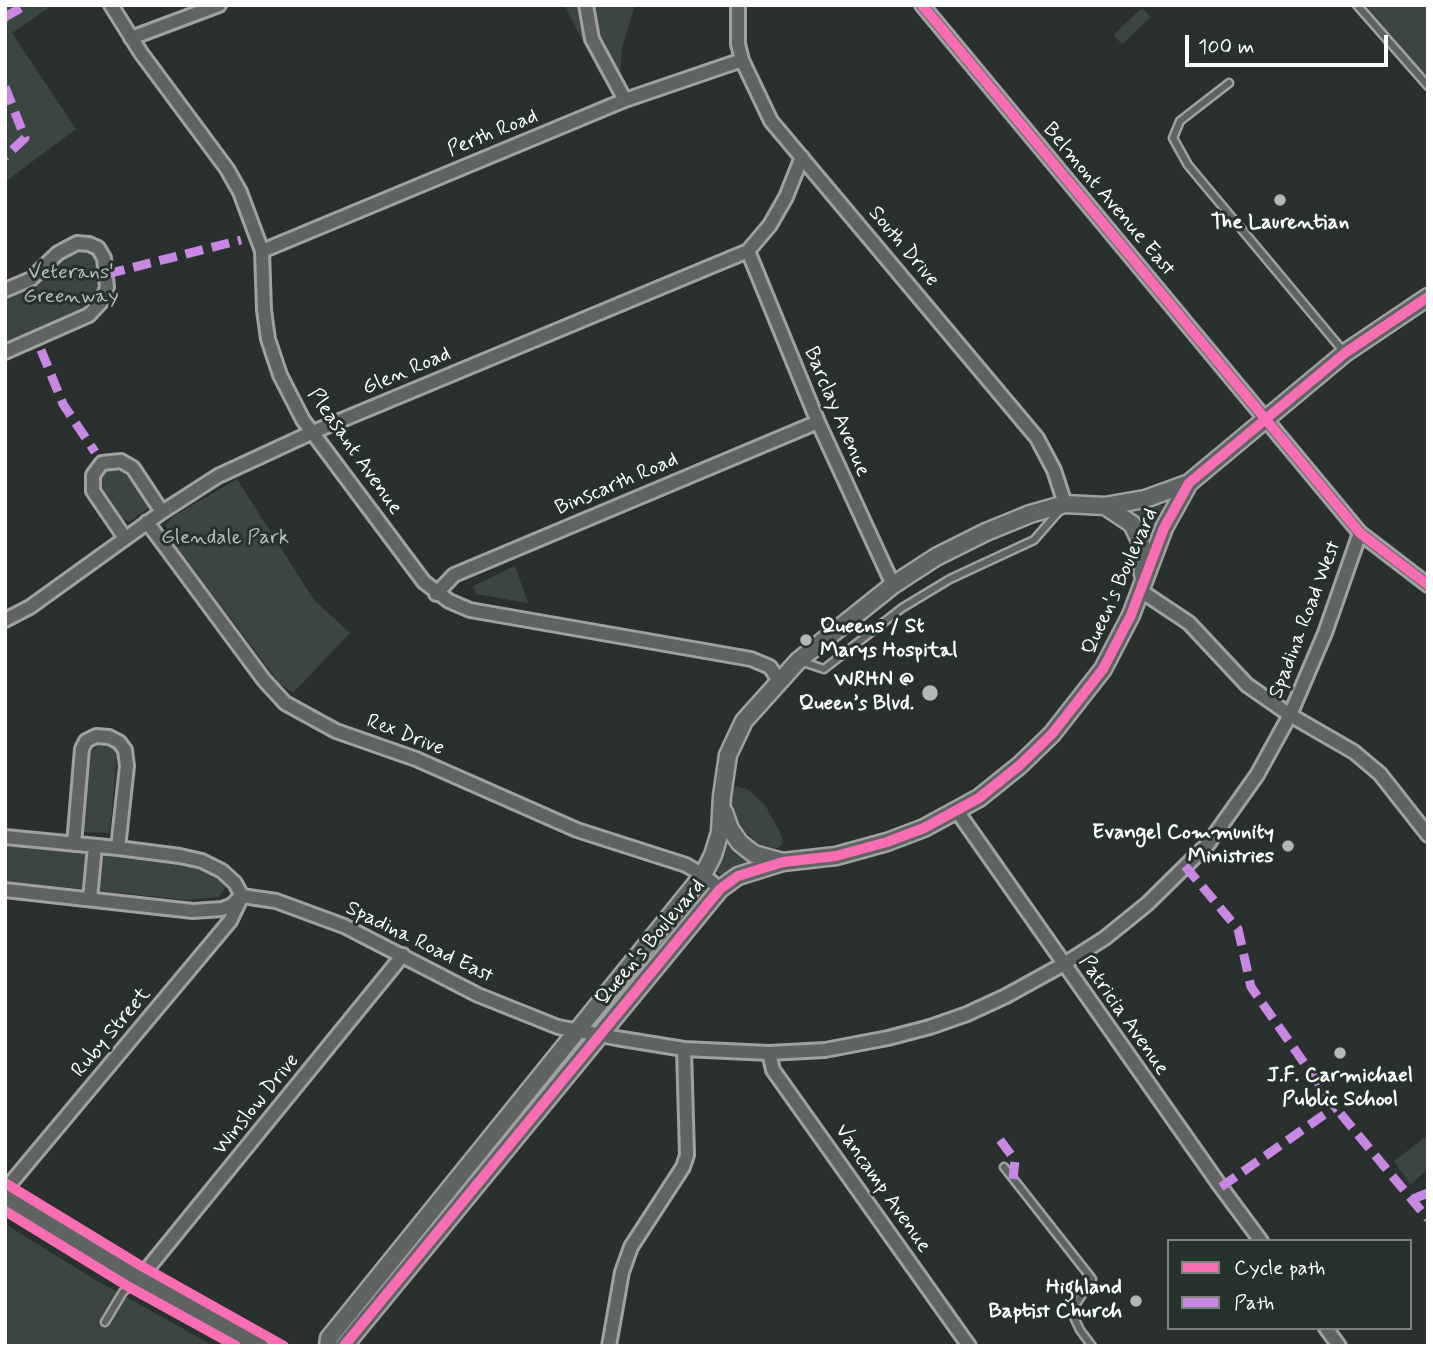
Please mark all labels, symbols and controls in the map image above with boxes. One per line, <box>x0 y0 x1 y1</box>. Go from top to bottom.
scale bar <box>1188 21 1391 65</box>
text: 100 m <box>1198 33 1254 61</box>
street label: Perth Road <box>444 104 542 164</box>
street label: Belmont Avenue East <box>1036 118 1180 282</box>
marker: The Laurentian <box>1272 192 1288 208</box>
street label: South Drive <box>862 202 944 292</box>
place label: The Laurentian <box>1211 211 1349 237</box>
park label: Veterans' Greenway <box>23 261 119 311</box>
street label: Glen Road <box>359 342 455 402</box>
street label: Barclay Avenue <box>797 343 875 481</box>
street label: Pleasant Avenue <box>301 384 407 520</box>
street label: Binscarth Road <box>552 448 682 522</box>
street label: Queen's Boulevard <box>1077 505 1165 659</box>
park label: Glendale Park <box>161 526 289 552</box>
street label: Spadina Road West <box>1264 537 1348 703</box>
place label: Queens / St Marys Hospital <box>820 615 957 665</box>
marker: Queens / St Marys Hospital <box>798 632 814 648</box>
place label: WRHN @ Queen’s Blvd. <box>799 668 914 718</box>
marker: WRHN @ Queen’s Blvd. <box>920 683 940 703</box>
street label: Rex Drive <box>363 710 447 762</box>
place label: Evangel Community Ministries <box>1092 821 1274 871</box>
marker: Evangel Community Ministries <box>1280 838 1296 854</box>
street label: Queen's Boulevard <box>591 874 711 1012</box>
street label: Spadina Road East <box>341 896 497 990</box>
street label: Patricia Avenue <box>1072 951 1174 1081</box>
street label: Ruby Street <box>67 983 157 1083</box>
marker: J.F. Carmichael Public School <box>1332 1045 1348 1061</box>
street label: Winslow Drive <box>208 1049 306 1161</box>
place label: J.F. Carmichael Public School <box>1267 1064 1413 1114</box>
street label: Vancamp Avenue <box>828 1120 936 1258</box>
legend <box>1167 1239 1412 1330</box>
text: Cycle path <box>1234 1254 1325 1282</box>
place label: Highland Baptist Church <box>989 1276 1122 1326</box>
text: Path <box>1234 1289 1274 1317</box>
marker: Highland Baptist Church <box>1128 1293 1144 1309</box>

